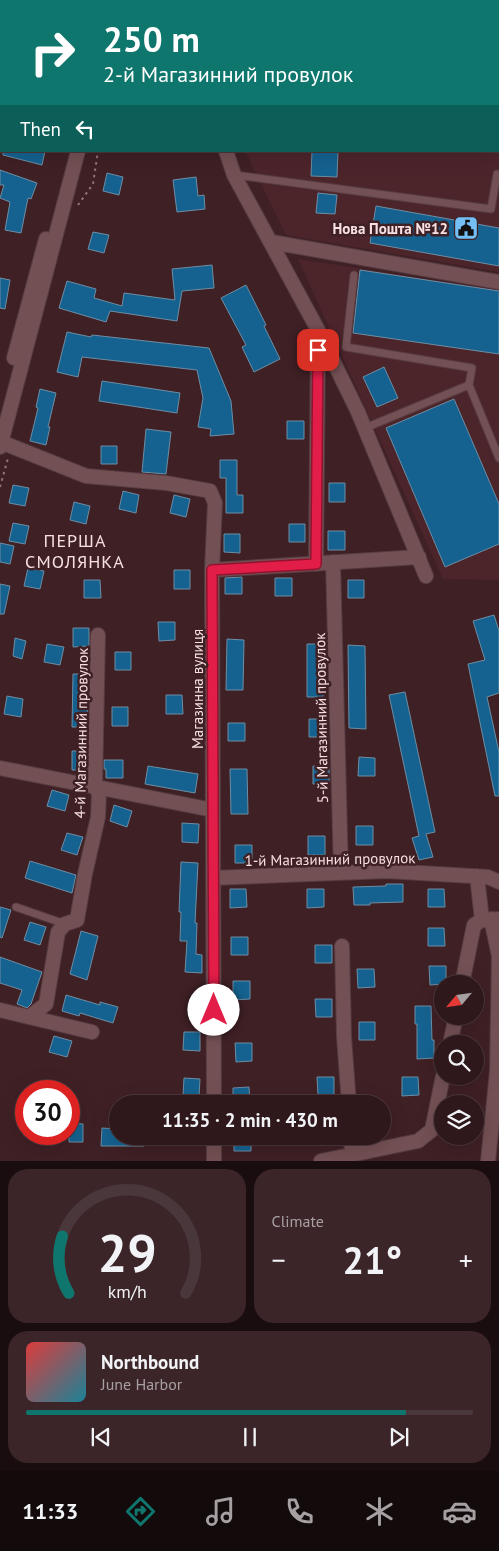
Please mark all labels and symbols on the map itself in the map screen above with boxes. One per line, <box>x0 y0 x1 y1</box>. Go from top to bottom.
public building icon: Нова Пошта №12 <box>453 215 479 241</box>
place label: Нова Пошта №12 <box>332 219 448 238</box>
pin <box>297 329 339 371</box>
district label: ПЕРША СМОЛЯНКА <box>25 529 125 573</box>
street label: Магазинна вулиця <box>188 629 207 749</box>
street label: 5-й Магазинний провулок <box>310 632 332 803</box>
street label: 4-й Магазинний провулок <box>70 647 92 818</box>
street label: 1-й Магазинний провулок <box>245 848 416 870</box>
north arrow <box>434 975 484 1025</box>
position arrow <box>187 983 239 1035</box>
speed limit sign: 30 <box>15 1080 80 1145</box>

